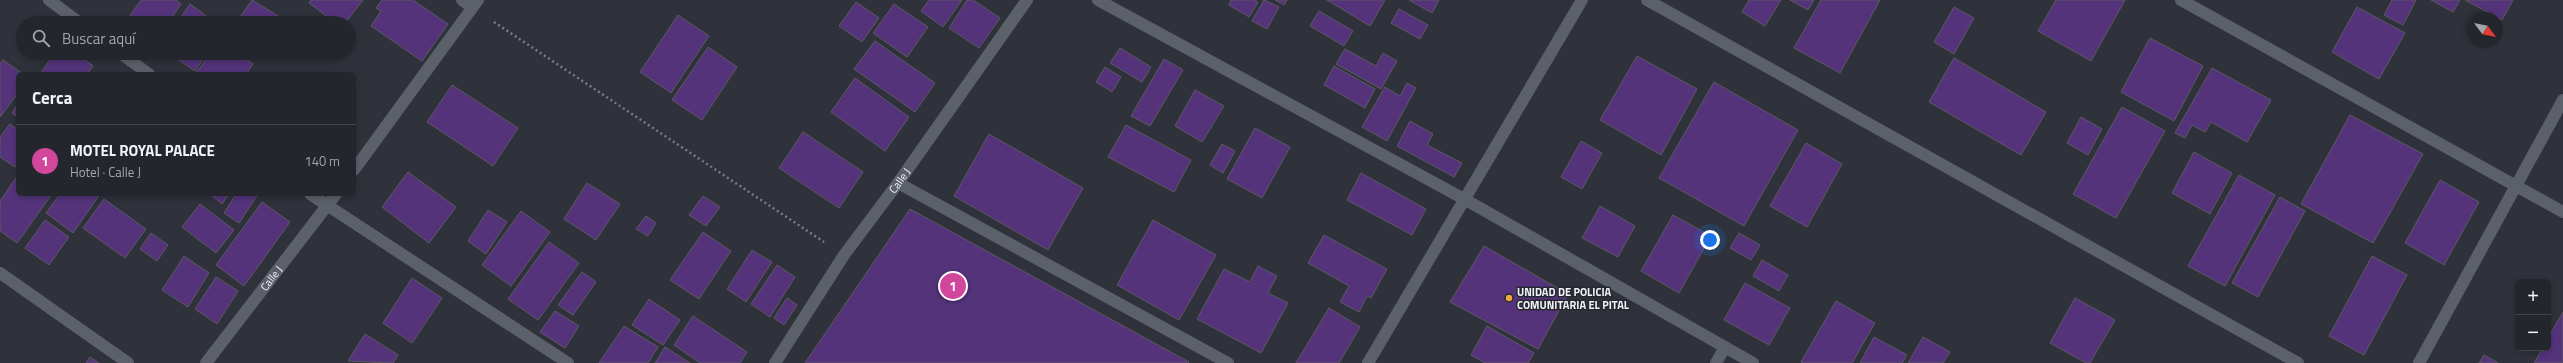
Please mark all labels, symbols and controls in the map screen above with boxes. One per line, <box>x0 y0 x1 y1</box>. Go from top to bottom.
north arrow <box>2467 12 2503 48</box>
search box <box>16 16 356 60</box>
icon: search <box>30 27 52 49</box>
text: Buscar aquí <box>62 27 135 50</box>
text: Cerca <box>32 85 72 111</box>
text: MOTEL ROYAL PALACE <box>70 139 215 162</box>
text: 1 <box>41 151 49 171</box>
text: 140 m <box>304 151 340 171</box>
text: Hotel · Calle J <box>70 162 141 182</box>
street label: Calle J <box>885 165 914 197</box>
your location <box>1700 230 1720 250</box>
street label: Calle J <box>256 262 286 294</box>
pin: 1 <box>940 271 966 301</box>
map controls <box>2515 279 2551 351</box>
button: + <box>2515 279 2551 315</box>
place label: UNIDAD DE POLICIA COMUNITARIA EL PITAL <box>1517 284 1630 313</box>
marker: UNIDAD DE POLICIA COMUNITARIA EL PITAL <box>1504 293 1514 303</box>
button: − <box>2515 315 2551 351</box>

